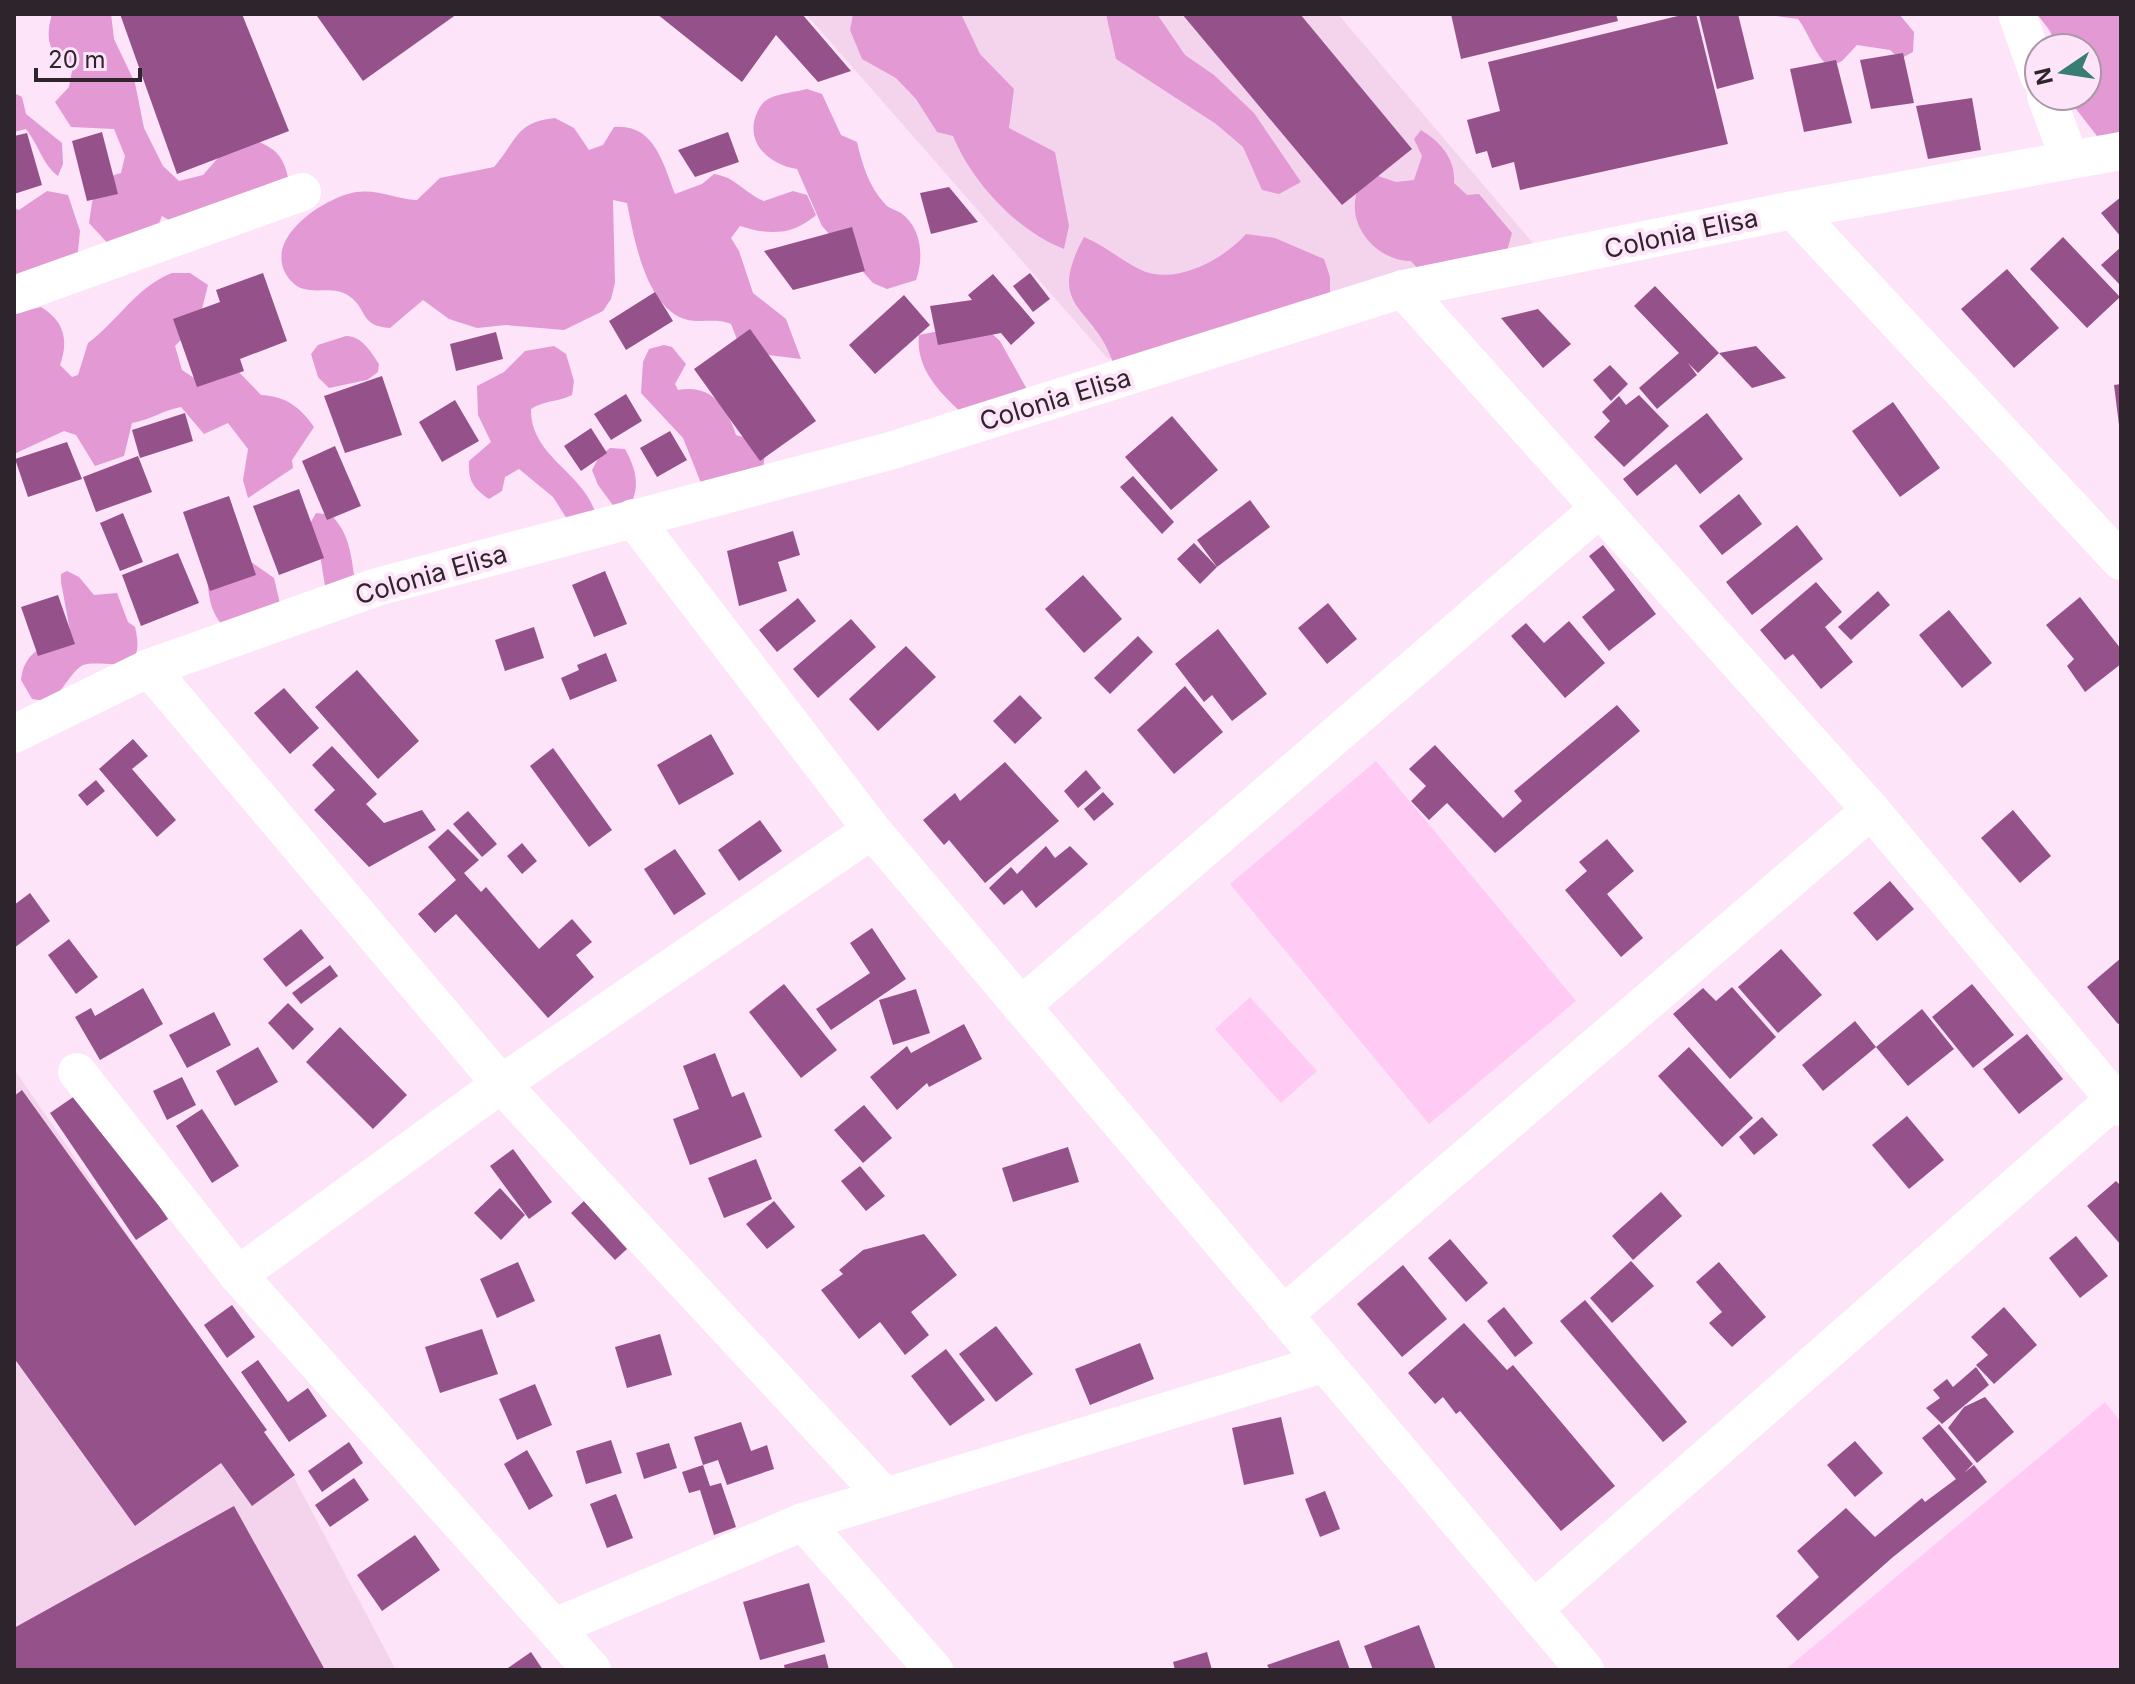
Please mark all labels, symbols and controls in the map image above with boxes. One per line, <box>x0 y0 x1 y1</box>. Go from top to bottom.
scale bar <box>36 32 140 82</box>
north arrow <box>2023 32 2103 112</box>
text: 20 m <box>48 45 106 74</box>
text: N <box>2029 65 2058 88</box>
street label: Colonia Elisa <box>1601 202 1761 264</box>
street label: Colonia Elisa <box>976 361 1134 437</box>
street label: Colonia Elisa <box>351 538 511 610</box>

